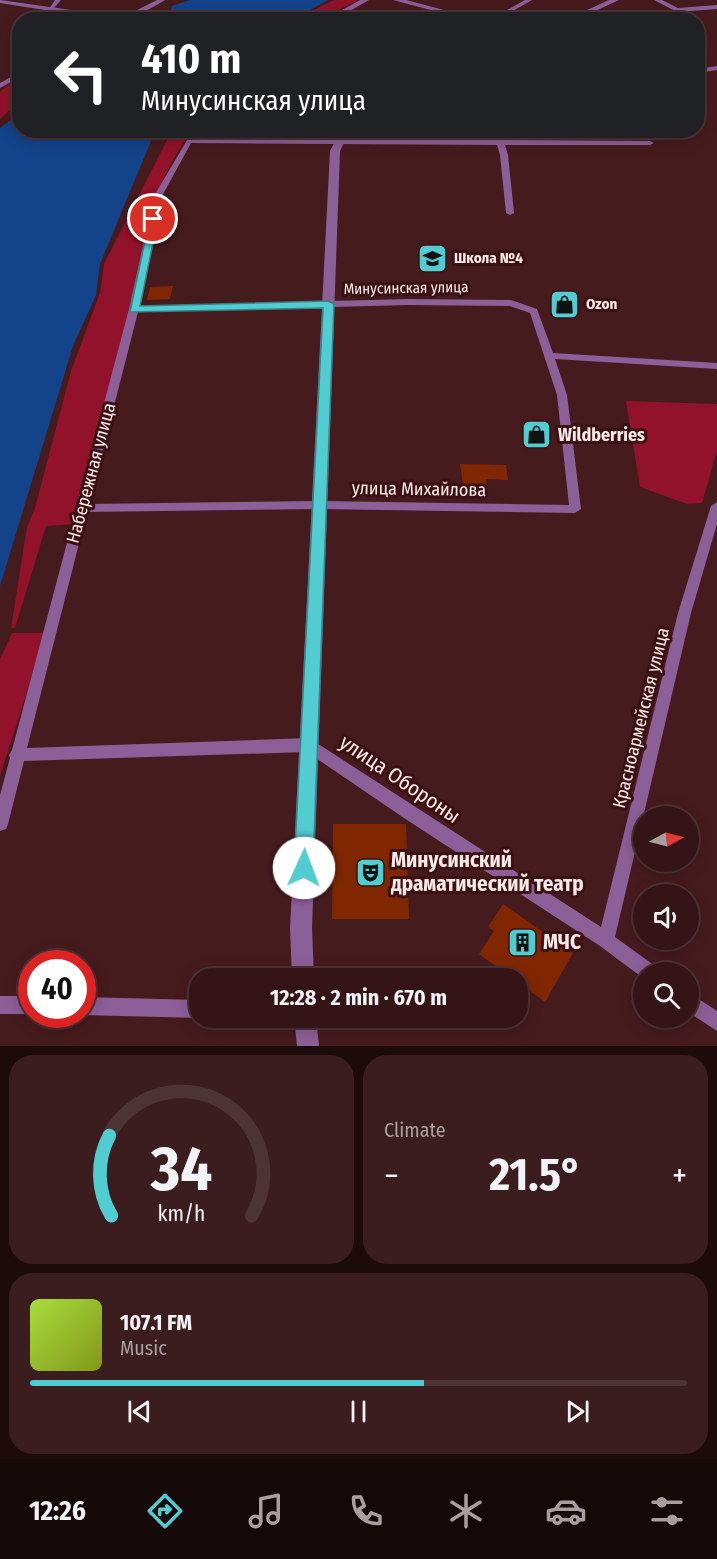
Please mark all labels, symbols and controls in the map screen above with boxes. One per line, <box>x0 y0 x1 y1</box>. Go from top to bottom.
text: 410 m <box>141 34 241 84</box>
icon: left <box>42 36 120 114</box>
text: Минусинская улица <box>141 85 366 117</box>
pin <box>127 193 178 244</box>
icon: arrive <box>136 202 169 235</box>
school or university icon: Школа №4 <box>417 242 449 274</box>
place label: Школа №4 <box>454 249 523 267</box>
street label: Минусинская улица <box>343 278 469 298</box>
shop icon: Ozon <box>549 288 581 320</box>
place label: Ozon <box>586 295 617 313</box>
street label: Набережная улица <box>62 400 120 546</box>
shop icon: Wildberries <box>521 419 553 451</box>
place label: Wildberries <box>558 424 645 446</box>
street label: улица Михайлова <box>352 477 487 501</box>
street label: Красноармейская улица <box>608 625 674 811</box>
street label: улица Обороны <box>335 729 465 829</box>
north arrow <box>633 806 699 872</box>
map controls <box>633 806 699 1028</box>
position arrow <box>272 836 336 900</box>
place label: Минусинский драматический театр <box>390 847 584 897</box>
theatre icon: Минусинский драматический театр <box>354 856 386 888</box>
button: sound <box>633 884 699 950</box>
building icon: МЧС <box>506 926 538 958</box>
place label: МЧС <box>543 929 581 955</box>
speed limit sign: 40 <box>18 950 96 1028</box>
button: search <box>633 962 699 1028</box>
text: 12:28 · 2 min · 670 m <box>270 984 447 1011</box>
text: Climate <box>384 1118 446 1142</box>
text: 34 <box>150 1132 212 1207</box>
text: 21.5° <box>489 1148 582 1202</box>
text: − <box>384 1156 399 1196</box>
text: + <box>672 1156 687 1196</box>
text: km/h <box>158 1202 205 1228</box>
text: 107.1 FM <box>120 1309 192 1336</box>
text: Music <box>120 1336 167 1360</box>
icon: previous <box>123 1395 156 1428</box>
icon: pause <box>342 1395 375 1428</box>
icon: next <box>561 1395 594 1428</box>
icon: directions <box>144 1490 186 1532</box>
icon: music <box>245 1490 287 1532</box>
icon: phone <box>345 1490 387 1532</box>
icon: climate <box>445 1490 487 1532</box>
icon: car <box>545 1490 587 1532</box>
icon: filters <box>646 1490 688 1532</box>
text: 12:26 <box>29 1495 86 1527</box>

